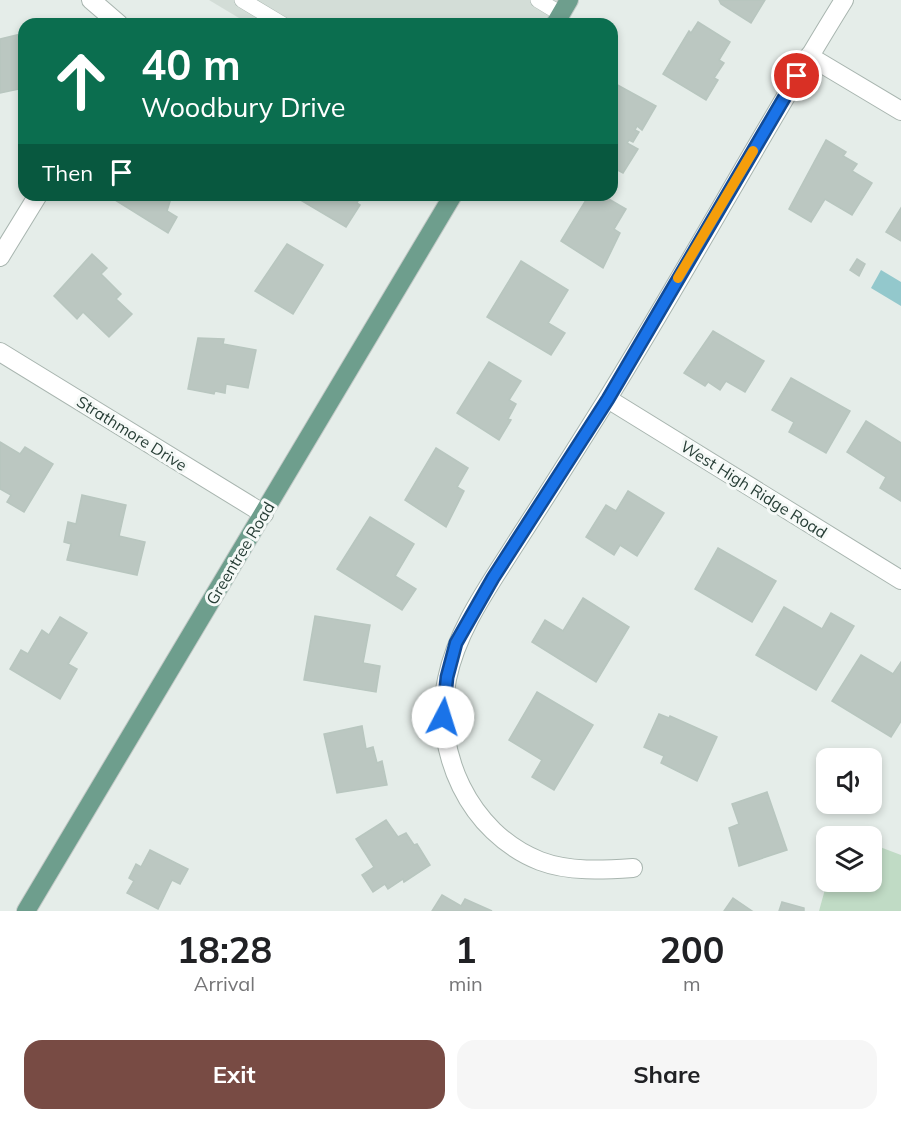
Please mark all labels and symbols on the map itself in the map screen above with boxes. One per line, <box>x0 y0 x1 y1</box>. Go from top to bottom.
pin <box>771 50 822 101</box>
street label: Strathmore Drive <box>73 391 191 475</box>
street label: West High Ridge Road <box>677 436 831 542</box>
street label: Greentree Road <box>201 498 279 608</box>
position arrow <box>411 685 475 749</box>

